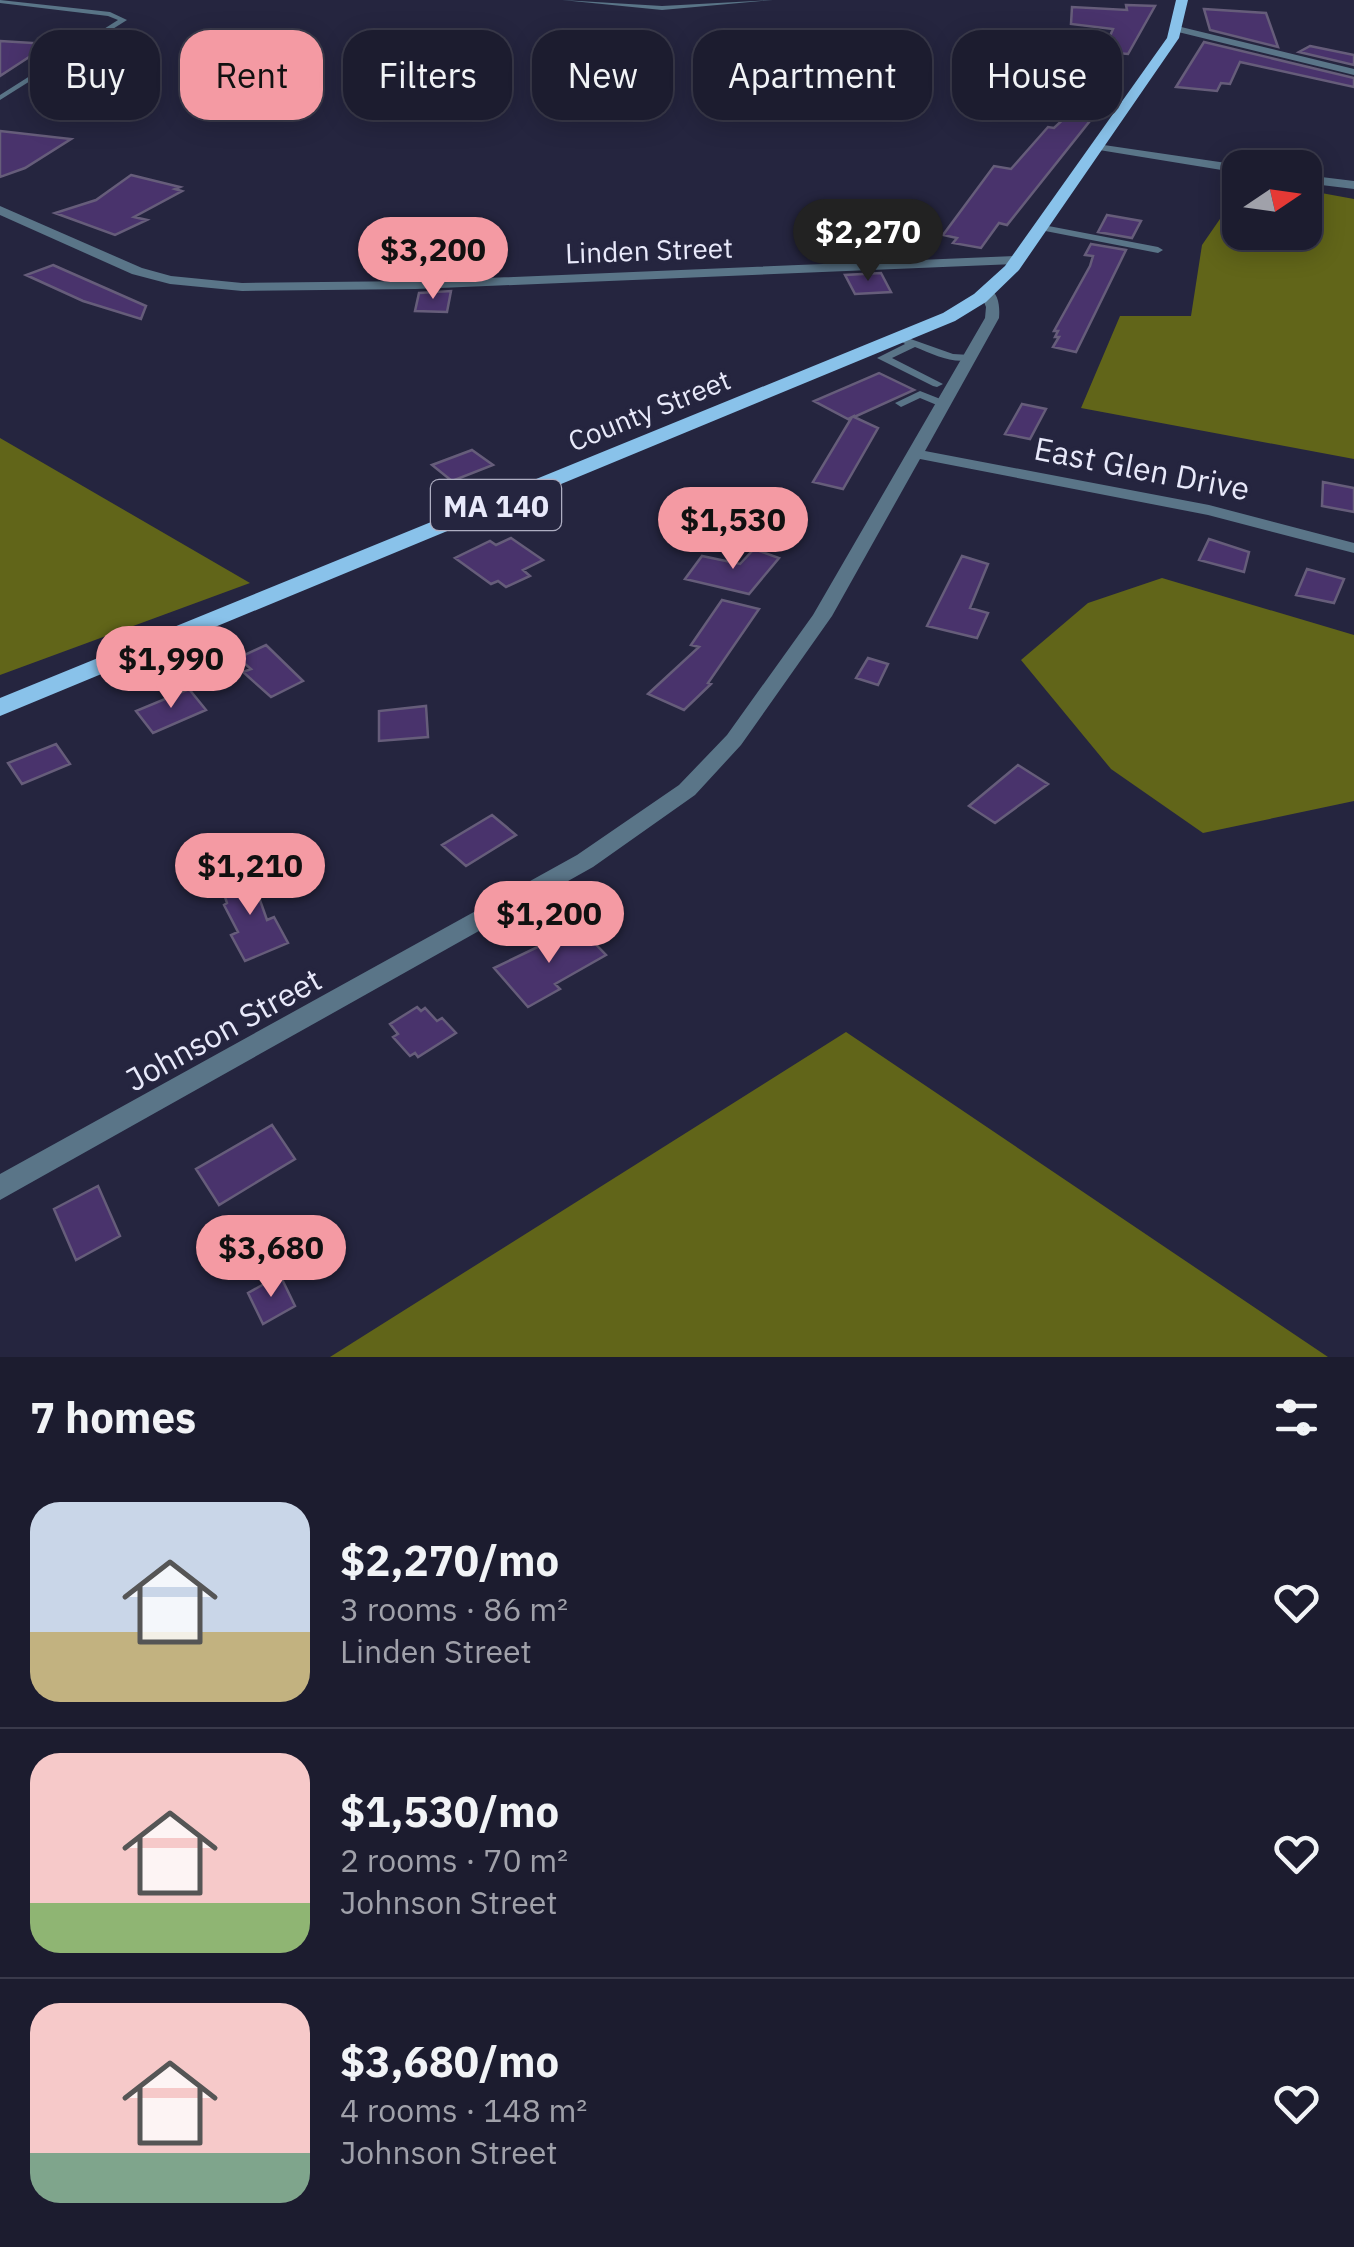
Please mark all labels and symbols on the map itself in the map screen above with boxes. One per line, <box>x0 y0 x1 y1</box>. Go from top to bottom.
north arrow <box>1222 150 1322 250</box>
pin: $2,270 <box>787 199 949 284</box>
pin: $3,200 <box>352 217 514 302</box>
street label: Linden Street <box>564 229 734 271</box>
street label: County Street <box>562 361 736 459</box>
street label: East Glen Drive <box>1031 427 1253 509</box>
road number: MA 140 <box>431 480 561 530</box>
pin: $1,530 <box>652 487 814 572</box>
pin: $1,990 <box>90 626 252 711</box>
pin: $1,210 <box>169 833 331 918</box>
pin: $1,200 <box>468 881 630 966</box>
street label: Johnson Street <box>118 958 328 1100</box>
pin: $3,680 <box>190 1215 352 1300</box>

